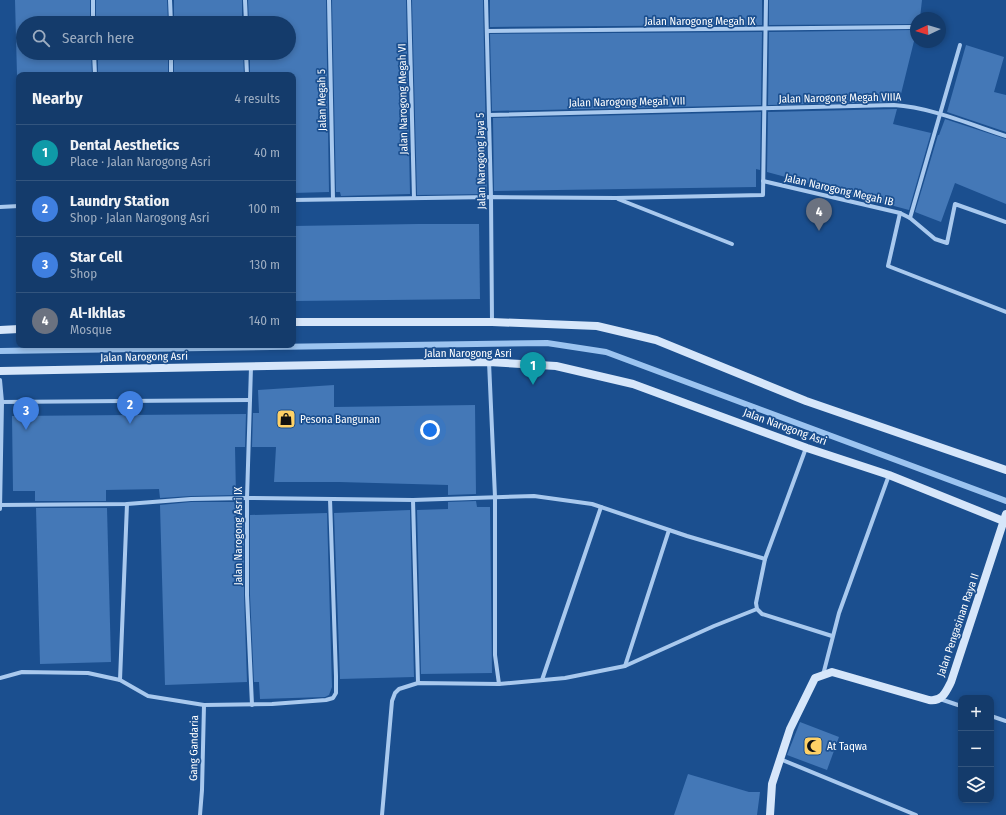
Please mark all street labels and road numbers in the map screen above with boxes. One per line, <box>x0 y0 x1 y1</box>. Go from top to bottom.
street label: Jalan Narogong Megah IX <box>645 15 756 28</box>
street label: Jalan Narogong Megah VI <box>396 43 410 155</box>
street label: Jalan Megah 5 <box>315 69 329 131</box>
street label: Jalan Narogong Megah VIIIA <box>779 90 902 106</box>
street label: Jalan Narogong Megah VIII <box>568 94 686 110</box>
street label: Jalan Narogong Jaya 5 <box>474 113 488 209</box>
street label: Jalan Narogong Megah IB <box>783 171 895 209</box>
street label: Jalan Narogong Asri <box>424 347 512 360</box>
street label: Jalan Narogong Asri <box>100 350 188 364</box>
street label: Jalan Narogong Asri <box>742 406 829 448</box>
street label: Jalan Narogong Asri IX <box>232 486 245 585</box>
street label: Jalan Pengasinan Raya II <box>934 572 982 678</box>
street label: Gang Gandaria <box>187 715 201 781</box>

